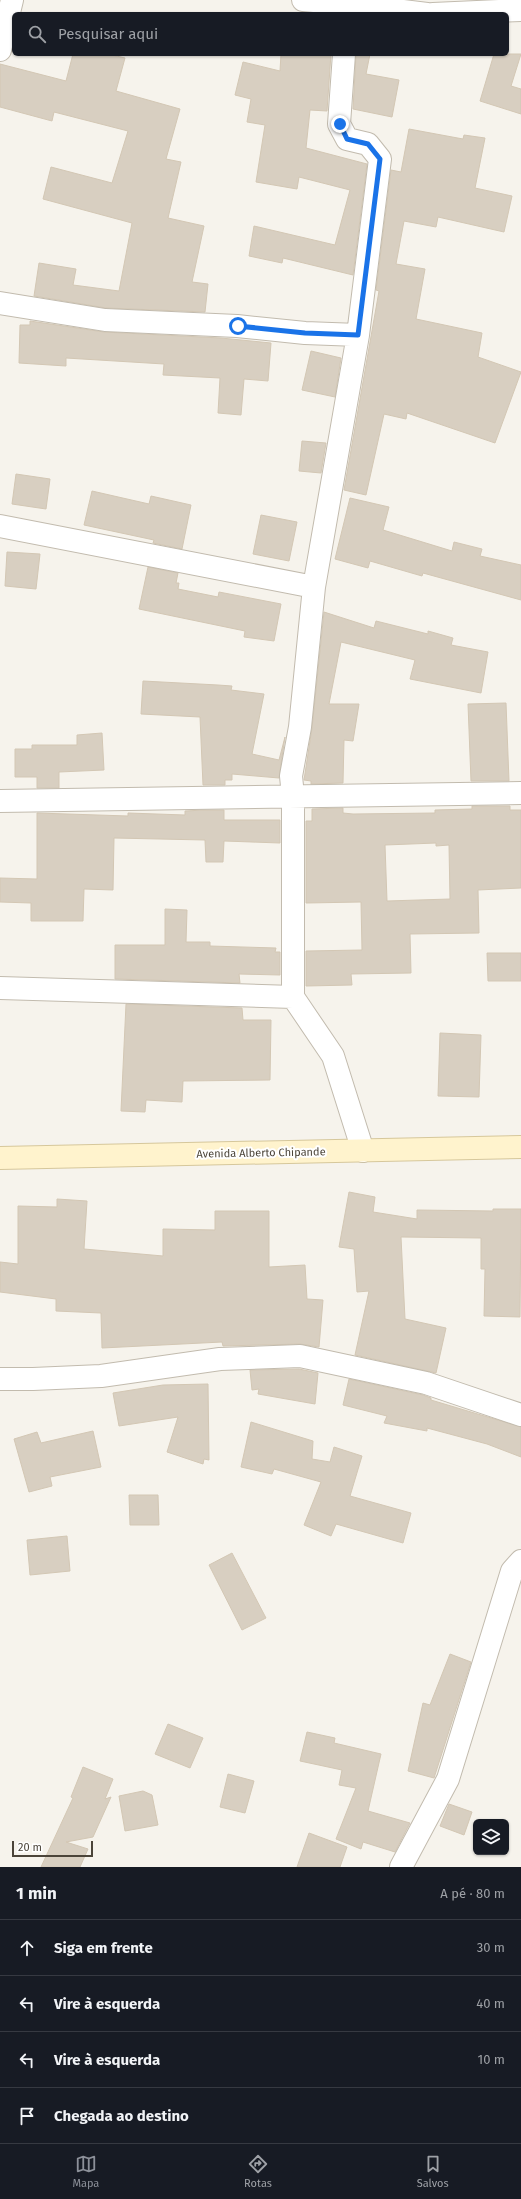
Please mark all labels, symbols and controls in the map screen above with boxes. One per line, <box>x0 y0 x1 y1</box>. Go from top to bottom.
search box <box>12 12 509 56</box>
icon: search <box>26 23 48 45</box>
text: Pesquisar aqui <box>58 25 158 43</box>
route end <box>331 115 349 133</box>
route start <box>229 317 247 335</box>
street label: Avenida Alberto Chipande <box>196 1145 326 1161</box>
map controls <box>473 1819 509 1855</box>
button: layers <box>473 1819 509 1855</box>
scale bar <box>12 1839 93 1858</box>
text: 20 m <box>18 1841 42 1854</box>
text: 1 min <box>16 1883 57 1904</box>
text: A pé · 80 m <box>440 1886 505 1901</box>
icon: ahead <box>16 1937 38 1959</box>
text: Siga em frente <box>54 1939 153 1957</box>
text: 30 m <box>477 1940 505 1955</box>
icon: left <box>16 1993 38 2015</box>
text: Vire à esquerda <box>54 1995 160 2013</box>
text: 40 m <box>476 1996 505 2011</box>
icon: left <box>16 2049 38 2071</box>
text: Vire à esquerda <box>54 2051 160 2069</box>
text: 10 m <box>478 2052 505 2067</box>
icon: arrive <box>16 2105 38 2127</box>
text: Chegada ao destino <box>54 2107 189 2125</box>
tab: Mapa <box>72 2153 99 2190</box>
tab: Rotas <box>244 2153 272 2190</box>
tab: Salvos <box>417 2153 449 2190</box>

